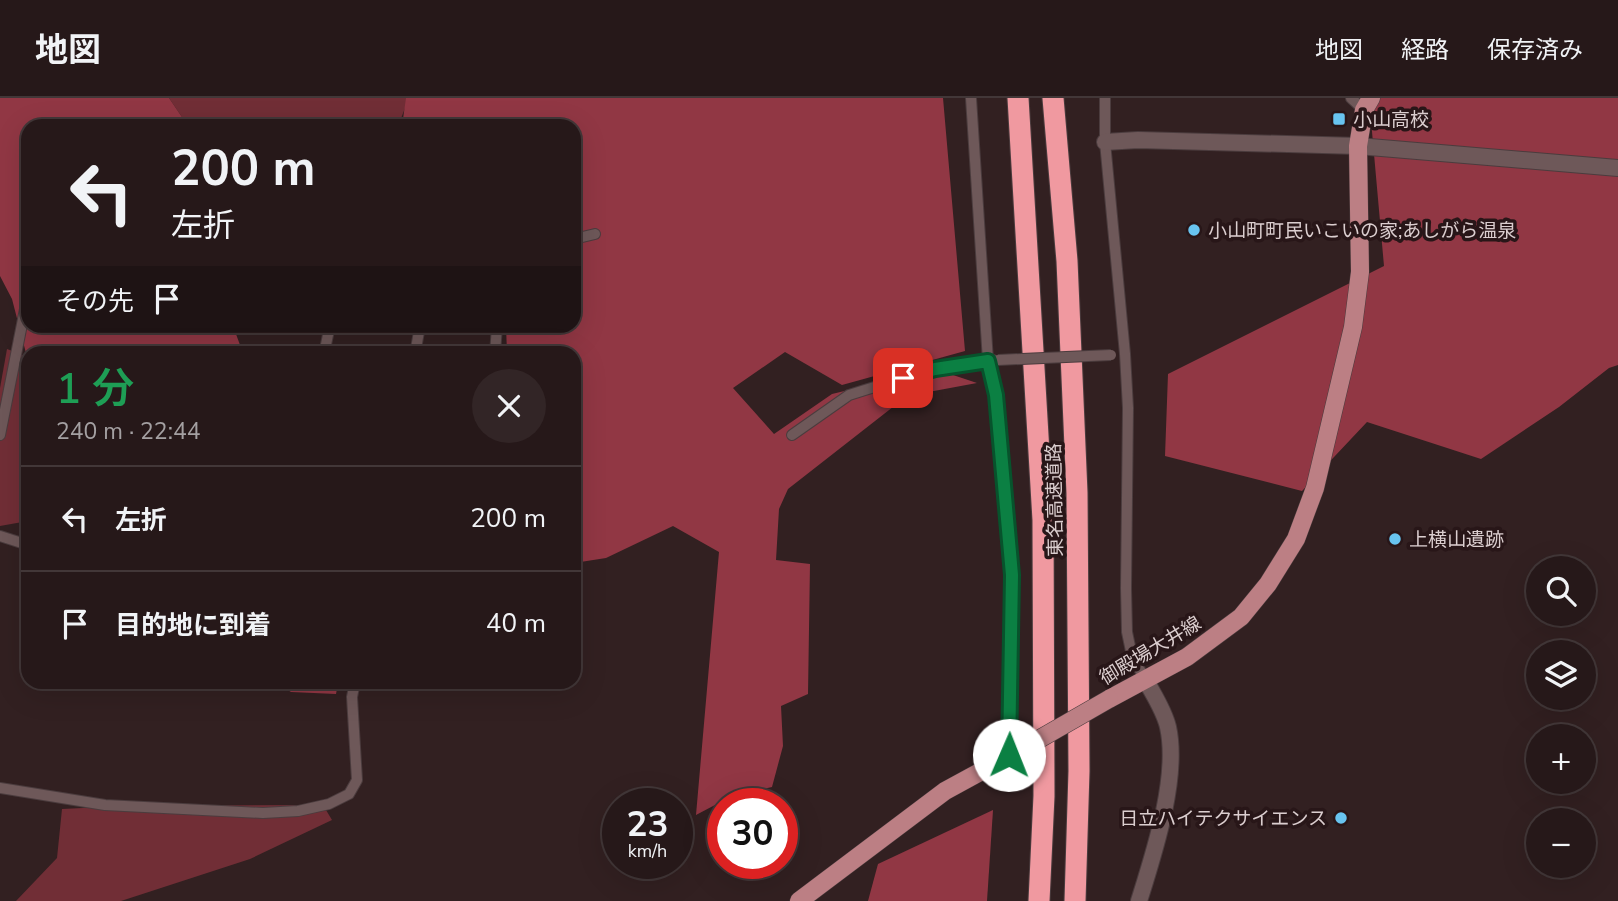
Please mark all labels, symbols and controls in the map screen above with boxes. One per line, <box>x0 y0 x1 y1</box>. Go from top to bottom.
text: 地図 <box>35 28 101 73</box>
text: 地図 <box>1315 34 1363 66</box>
text: 経路 <box>1401 34 1449 66</box>
text: 保存済み <box>1487 34 1583 66</box>
place label: 小山高校 <box>1353 107 1429 133</box>
marker: 小山高校 <box>1331 111 1347 127</box>
text: 200 m <box>171 135 315 202</box>
icon: left <box>56 147 147 238</box>
text: 左折 <box>171 204 235 247</box>
place label: 小山町町民いこいの家;あしがら温泉 <box>1208 218 1516 244</box>
marker: 小山町町民いこいの家;あしがら温泉 <box>1186 222 1202 238</box>
icon: arrive <box>148 280 186 318</box>
text: その先 <box>56 284 134 319</box>
pin <box>873 348 933 408</box>
icon: arrive <box>884 359 922 397</box>
text: 1 分 <box>56 361 134 418</box>
button: close <box>472 369 546 443</box>
text: 240 m · 22:44 <box>56 416 201 447</box>
street label: 東名高速道路 <box>1041 443 1069 557</box>
icon: left <box>56 500 94 538</box>
text: 200 m <box>470 501 546 536</box>
text: 左折 <box>115 503 167 538</box>
place label: 上横山遺跡 <box>1409 527 1504 553</box>
marker: 上横山遺跡 <box>1387 531 1403 547</box>
map controls <box>1526 556 1596 878</box>
button: search <box>1526 556 1596 626</box>
icon: arrive <box>56 605 94 643</box>
text: 40 m <box>486 606 546 641</box>
text: 目的地に到着 <box>115 608 271 643</box>
street label: 御殿場大井線 <box>1095 610 1206 691</box>
button: layers <box>1526 640 1596 710</box>
position arrow <box>972 718 1046 792</box>
button: + <box>1526 724 1596 794</box>
speed limit sign: 30 <box>707 788 798 879</box>
text: 23 <box>626 801 669 848</box>
place label: 日立ハイテクサイエンス <box>1119 806 1327 832</box>
button: − <box>1526 808 1596 878</box>
marker: 日立ハイテクサイエンス <box>1333 810 1349 826</box>
text: km/h <box>628 839 667 863</box>

